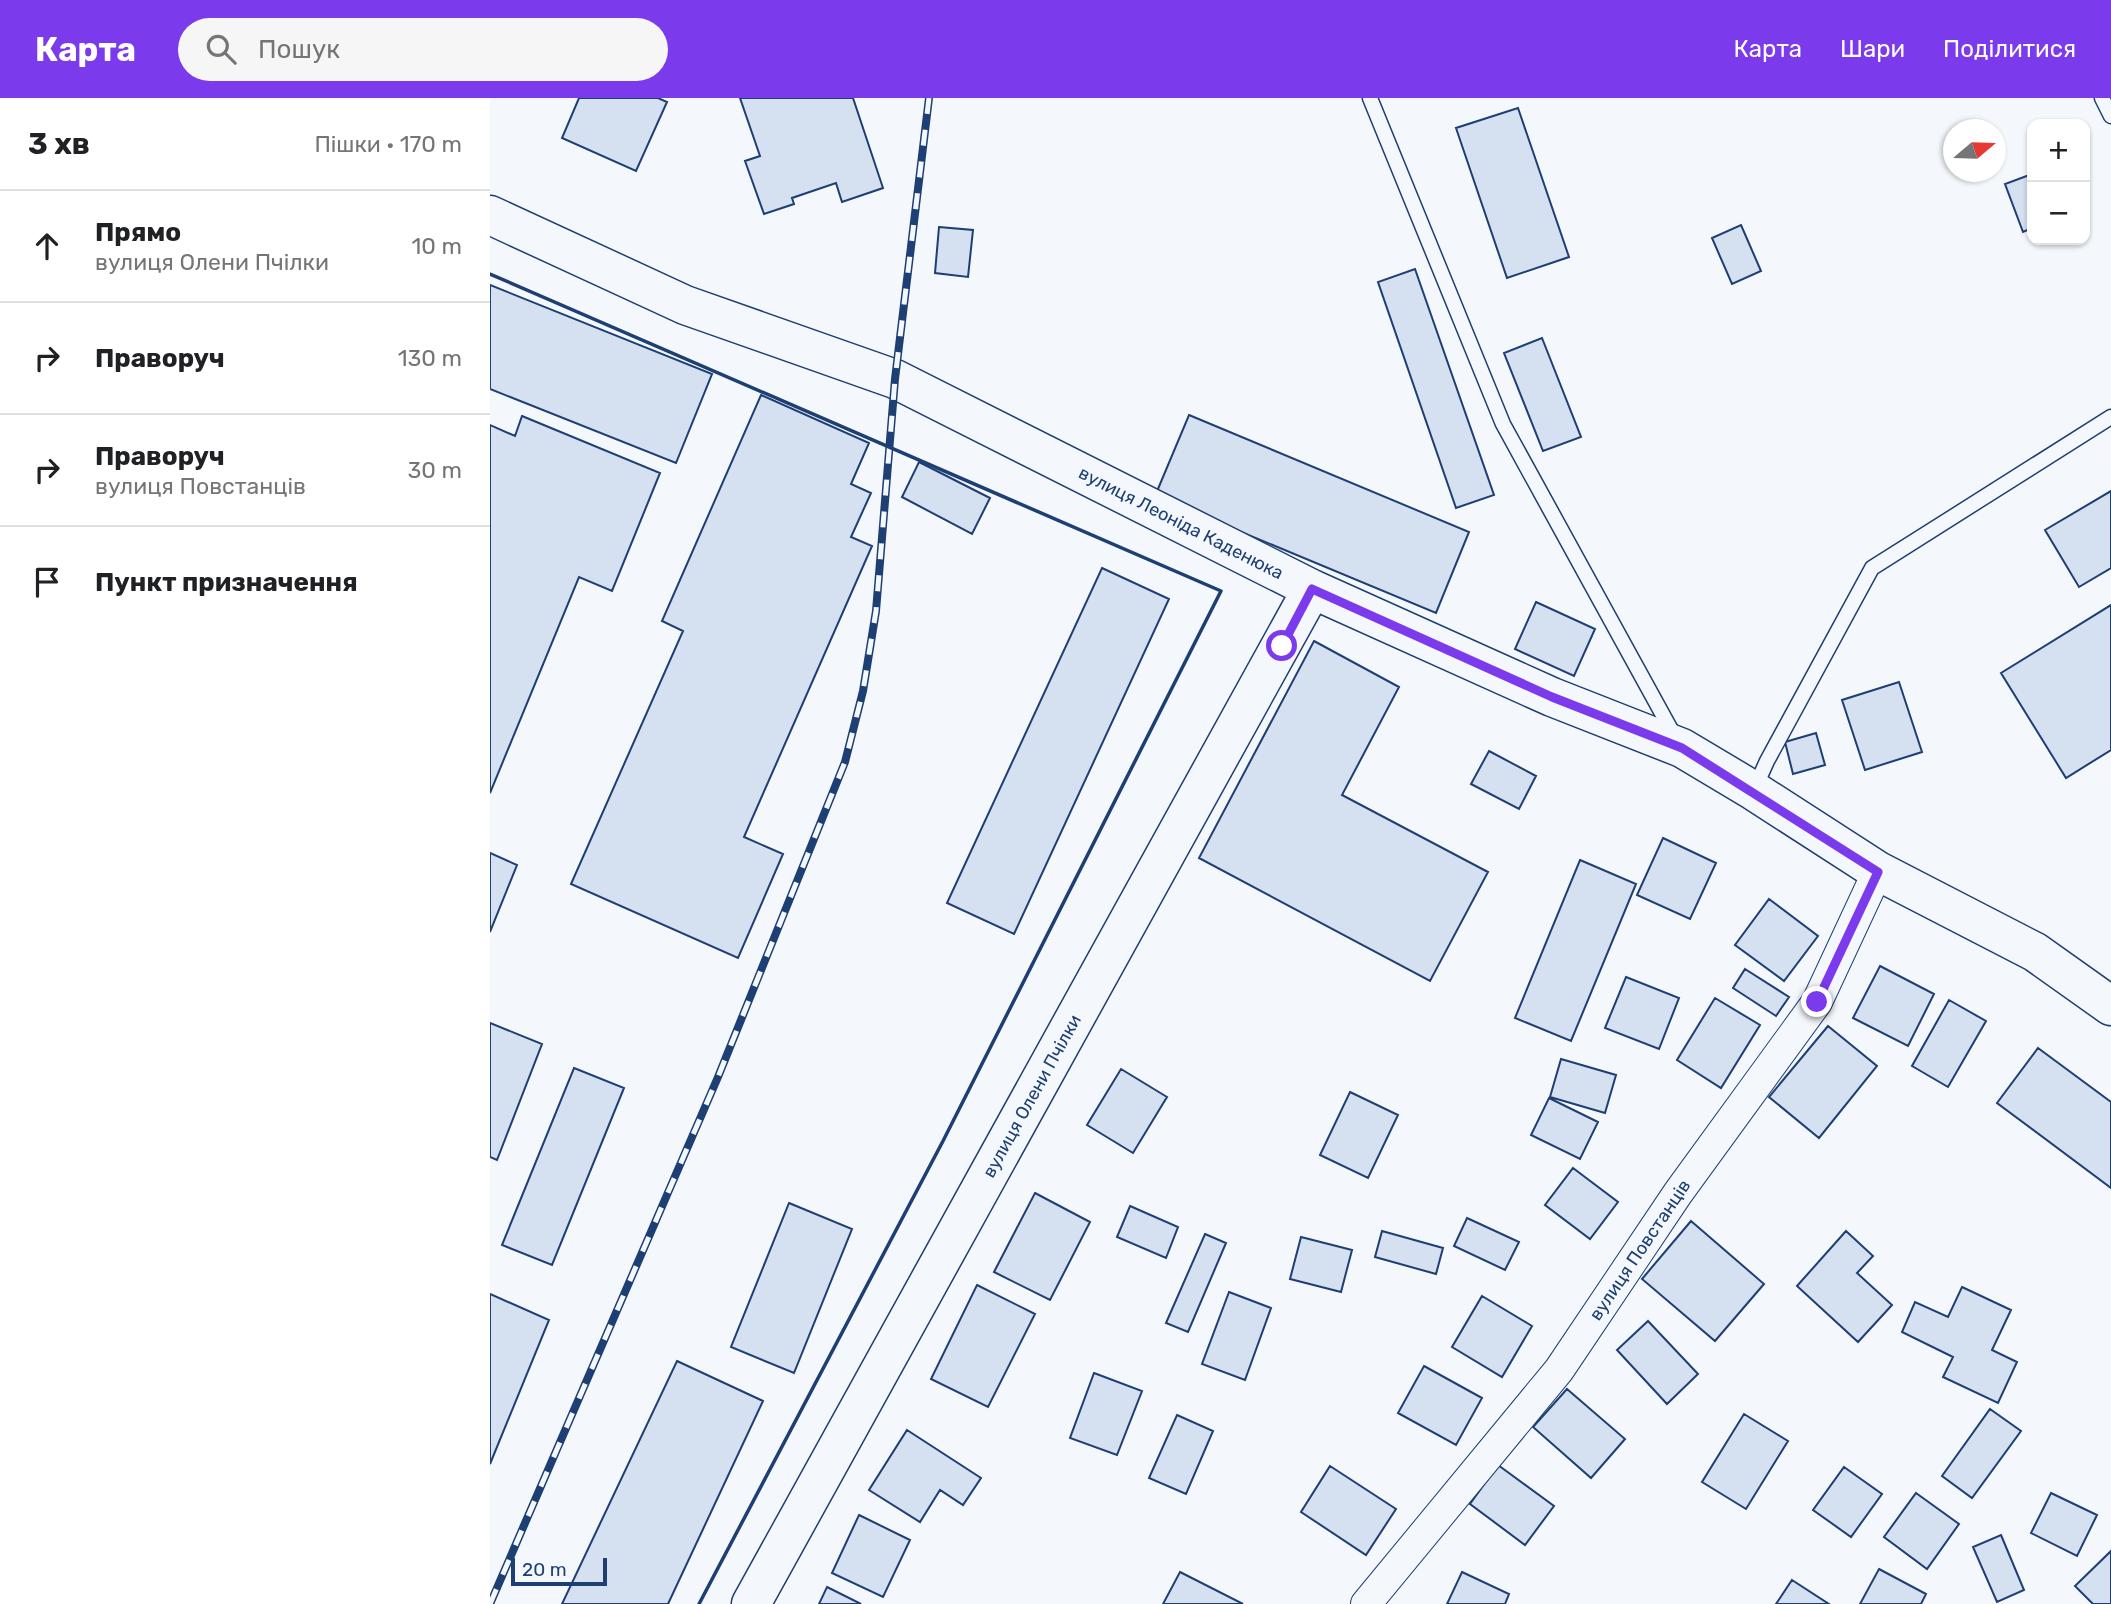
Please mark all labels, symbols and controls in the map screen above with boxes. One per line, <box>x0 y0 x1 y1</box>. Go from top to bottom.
search box <box>178 18 668 81</box>
text: Карта <box>35 30 136 69</box>
icon: search <box>202 30 240 68</box>
text: Пошук <box>258 34 340 65</box>
text: Карта <box>1733 35 1802 63</box>
text: Шари <box>1840 35 1905 63</box>
text: Поділитися <box>1943 35 2076 63</box>
north arrow <box>1943 119 2006 182</box>
map controls <box>2027 119 2090 245</box>
button: + <box>2027 119 2090 182</box>
text: 3 хв <box>28 126 90 162</box>
text: Пішки · 170 m <box>314 130 462 158</box>
button: − <box>2027 182 2090 245</box>
text: Прямо <box>95 217 181 248</box>
icon: ahead <box>28 227 66 265</box>
text: 10 m <box>411 232 462 260</box>
text: вулиця Олени Пчілки <box>95 248 329 276</box>
icon: right <box>28 339 66 377</box>
text: Праворуч <box>95 343 225 374</box>
text: 130 m <box>398 344 462 372</box>
text: Праворуч <box>95 441 225 472</box>
icon: right <box>28 451 66 489</box>
text: 30 m <box>407 456 462 484</box>
street label: вулиця Леоніда Каденюка <box>1075 462 1287 584</box>
text: вулиця Повстанців <box>95 472 306 500</box>
icon: arrive <box>28 563 66 601</box>
text: Пункт призначення <box>95 567 358 598</box>
route start <box>1266 630 1297 661</box>
route end <box>1801 986 1832 1017</box>
street label: вулиця Олени Пчілки <box>978 1011 1086 1181</box>
street label: вулиця Повстанців <box>1585 1175 1695 1325</box>
scale bar <box>511 1555 607 1587</box>
text: 20 m <box>522 1558 567 1581</box>

